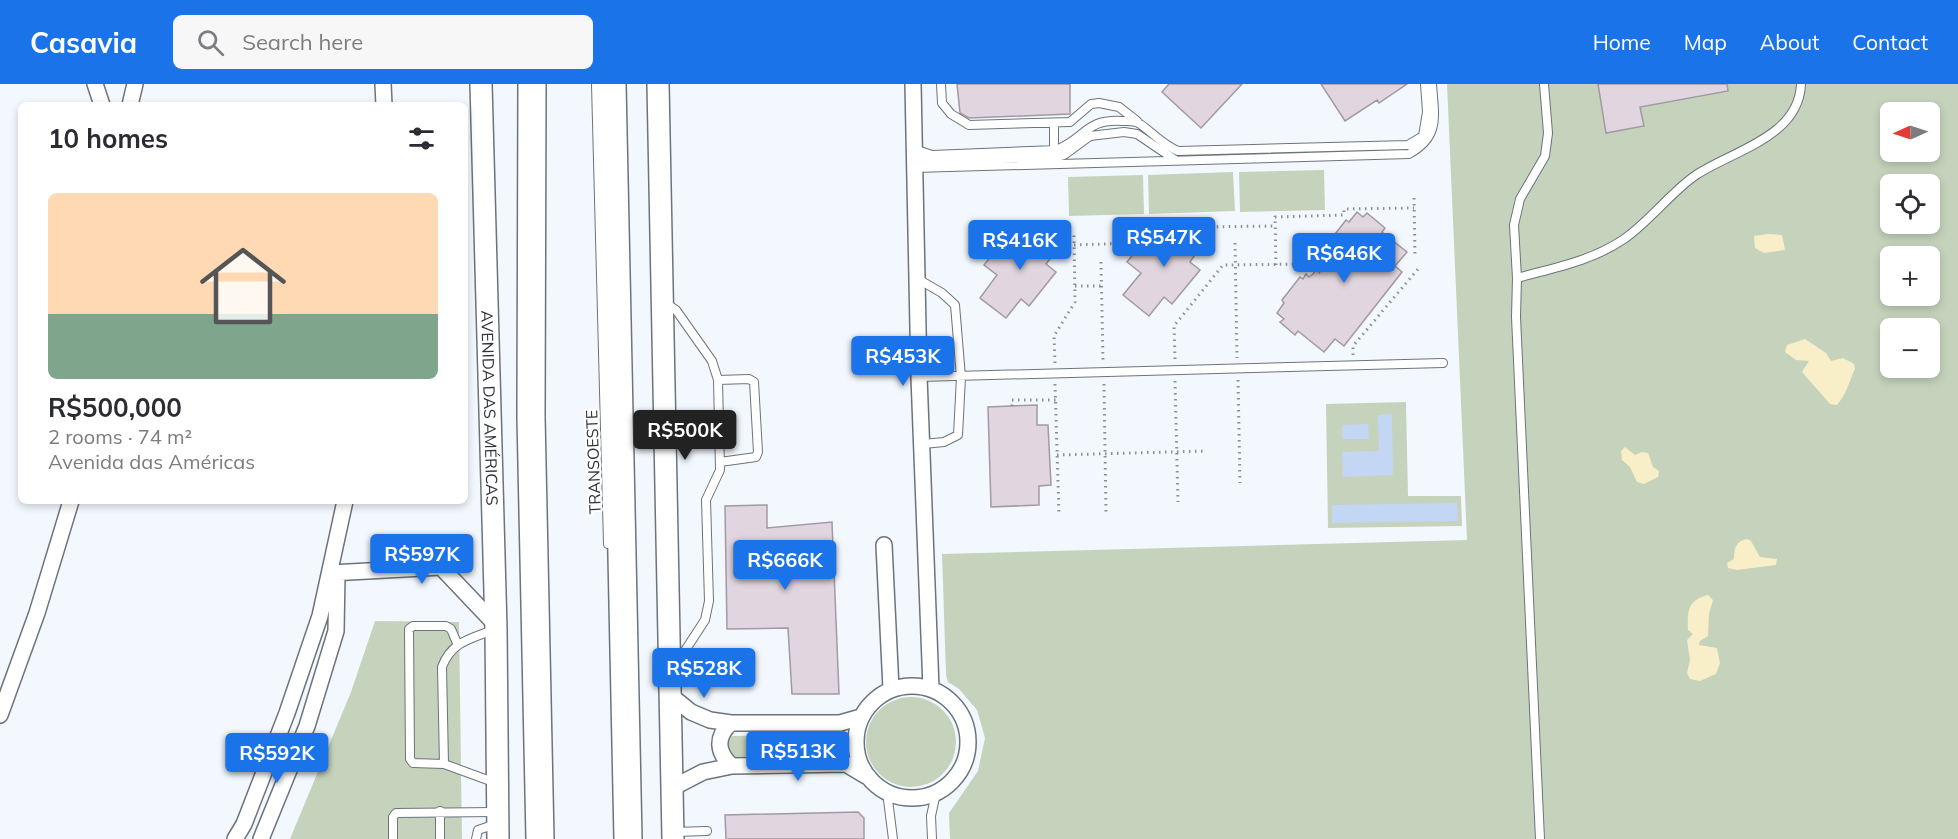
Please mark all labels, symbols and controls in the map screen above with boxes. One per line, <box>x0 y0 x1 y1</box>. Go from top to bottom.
search box <box>173 15 593 69</box>
text: Casavia <box>30 25 137 60</box>
icon: search <box>194 26 227 59</box>
text: Search here <box>242 28 363 56</box>
text: Home <box>1593 29 1651 55</box>
text: Map <box>1684 29 1727 55</box>
text: About <box>1760 29 1819 55</box>
text: Contact <box>1852 29 1928 55</box>
north arrow <box>1880 102 1940 162</box>
map controls <box>1880 102 1940 378</box>
text: 10 homes <box>48 122 168 155</box>
icon: filters <box>405 122 438 155</box>
button: locate <box>1880 174 1940 234</box>
pin: R$547K <box>1115 217 1213 268</box>
pin: R$416K <box>971 220 1069 271</box>
text: R$547K <box>1126 224 1202 249</box>
text: R$416K <box>982 227 1058 252</box>
icon: home <box>189 232 297 340</box>
pin: R$646K <box>1295 233 1393 284</box>
text: R$646K <box>1306 240 1382 265</box>
button: + <box>1880 246 1940 306</box>
street label: AVENIDA DAS AMÉRICAS <box>477 310 503 506</box>
button: − <box>1880 318 1940 378</box>
pin: R$453K <box>854 336 952 387</box>
text: R$453K <box>865 343 941 368</box>
text: R$500,000 <box>48 391 182 424</box>
street label: TRANSOESTE <box>581 409 605 515</box>
pin: R$500K <box>636 410 734 461</box>
text: R$500K <box>647 417 723 442</box>
text: 2 rooms · 74 m² <box>48 424 192 449</box>
text: Avenida das Américas <box>48 449 255 474</box>
pin: R$597K <box>373 534 471 585</box>
pin: R$666K <box>736 540 834 591</box>
text: R$597K <box>384 541 460 566</box>
text: R$666K <box>747 547 823 572</box>
pin: R$528K <box>655 648 753 699</box>
text: R$528K <box>666 655 742 680</box>
pin: R$513K <box>749 731 847 782</box>
pin: R$592K <box>228 733 326 784</box>
text: R$513K <box>760 738 836 763</box>
text: R$592K <box>239 740 315 765</box>

